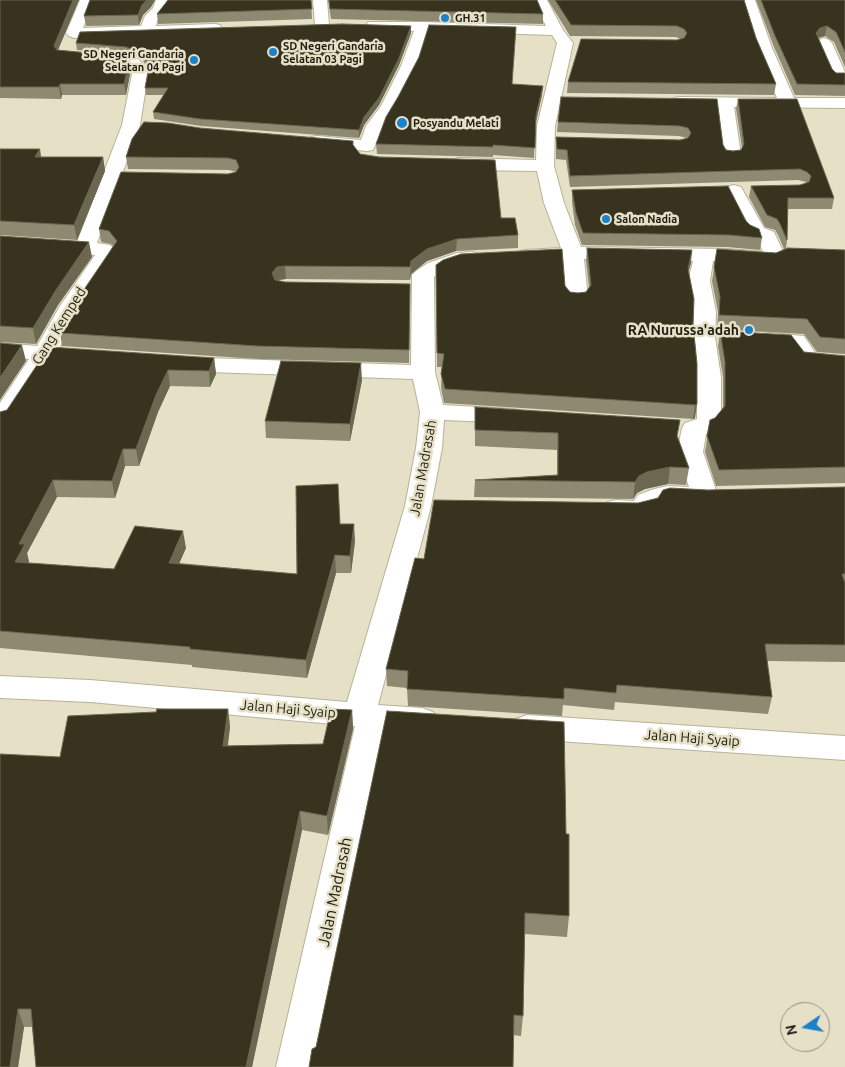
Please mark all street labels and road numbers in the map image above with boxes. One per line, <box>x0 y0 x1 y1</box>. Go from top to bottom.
street label: Gang Kemped <box>29 284 89 368</box>
street label: Jalan Madrasah <box>406 419 440 517</box>
street label: Jalan Haji Syaip <box>240 696 336 722</box>
street label: Jalan Haji Syaip <box>644 726 740 750</box>
street label: Jalan Madrasah <box>314 836 356 948</box>

